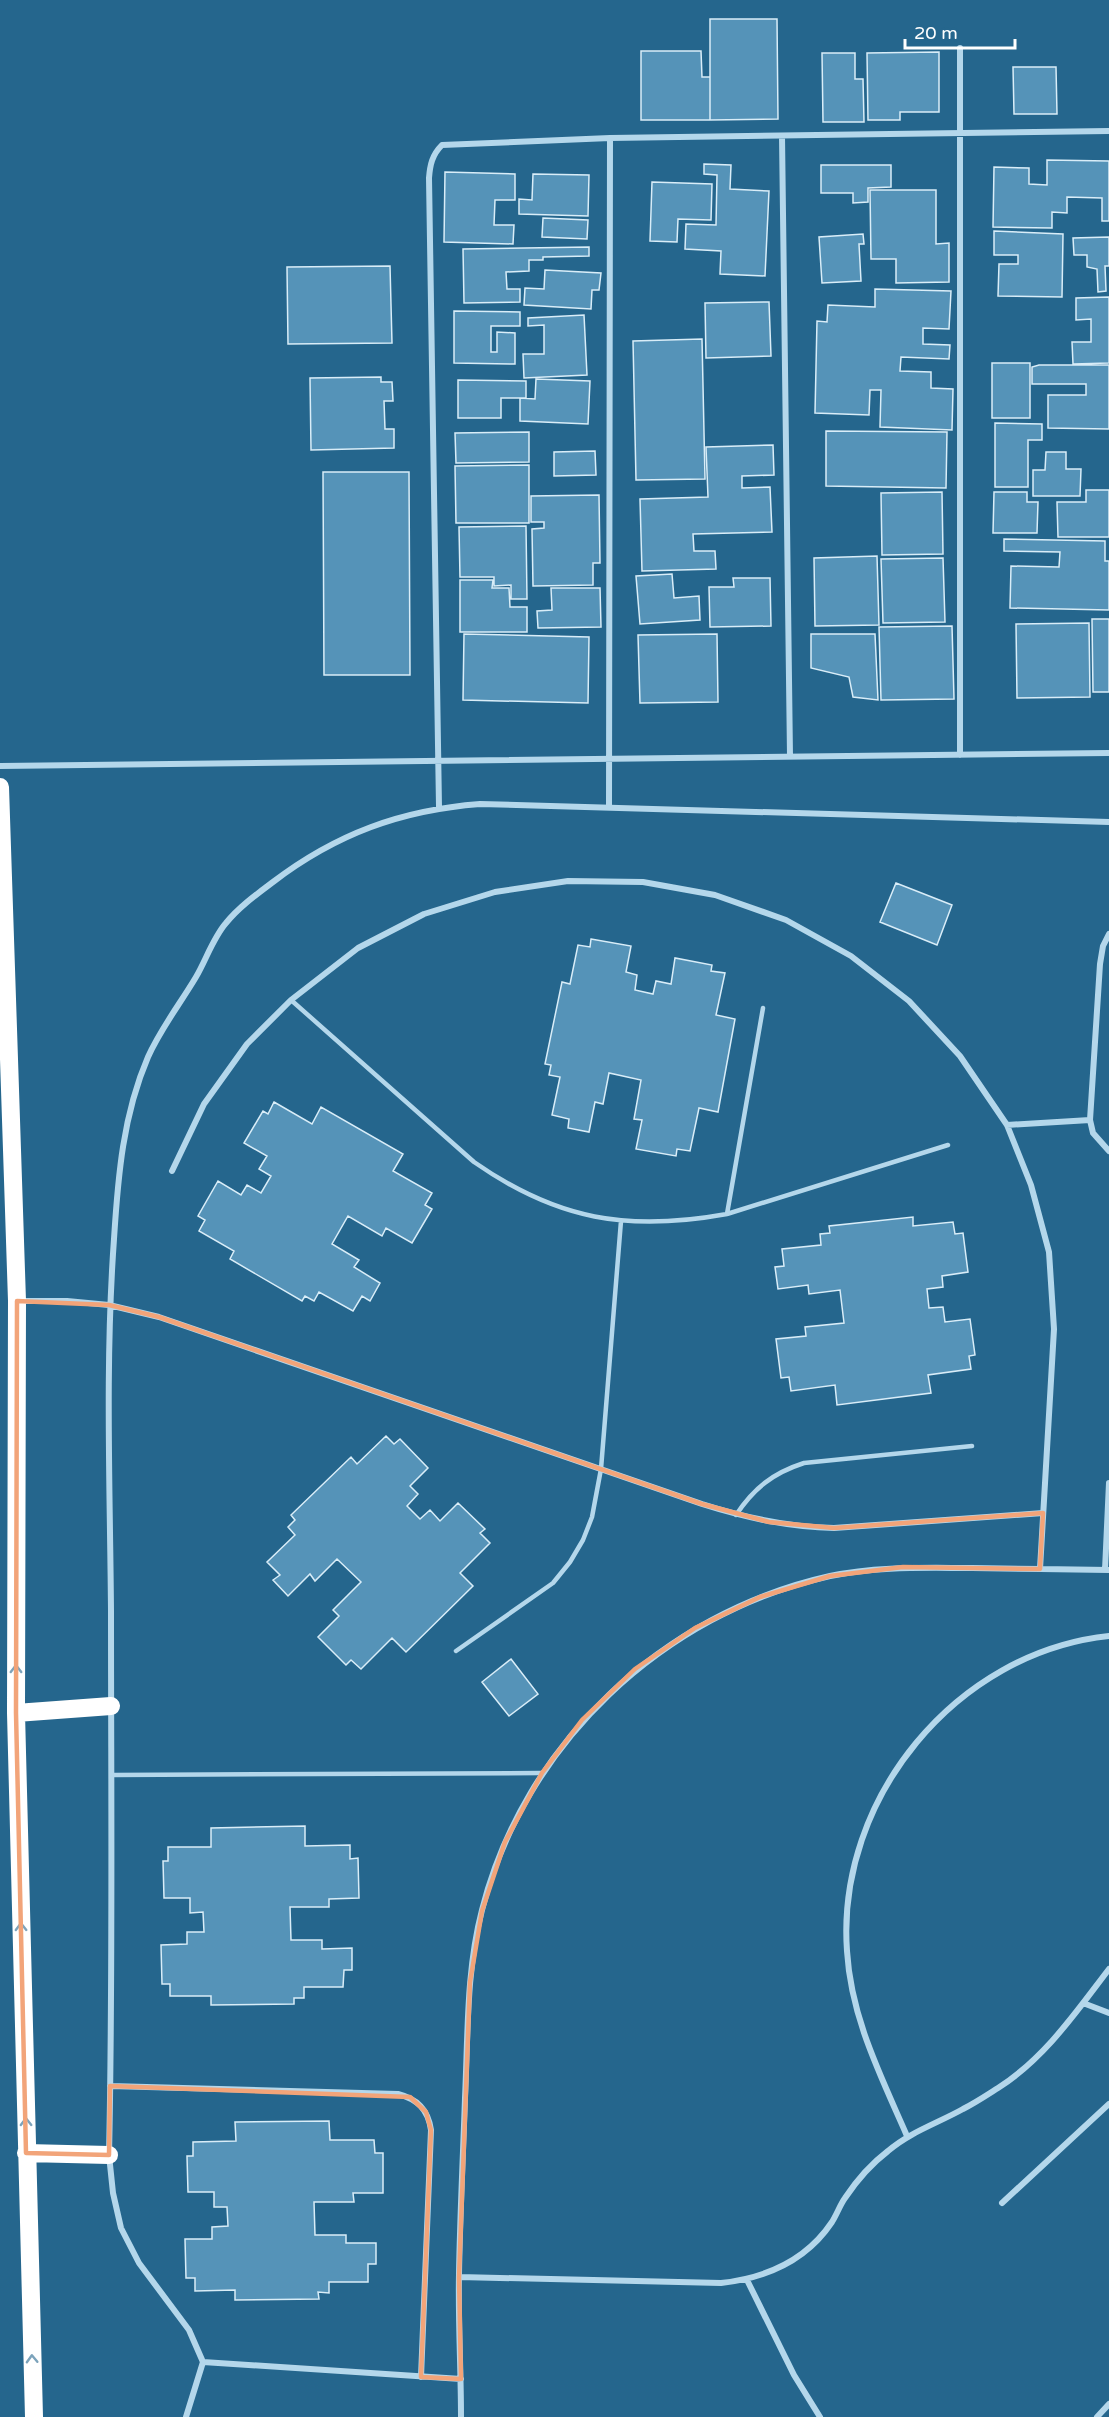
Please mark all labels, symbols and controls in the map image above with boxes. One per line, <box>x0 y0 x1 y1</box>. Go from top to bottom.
scale bar <box>905 12 1014 50</box>
text: 20 m <box>914 22 958 44</box>
one-way arrow <box>10 1664 22 1673</box>
one-way arrow <box>15 1922 27 1931</box>
one-way arrow <box>19 2117 32 2126</box>
one-way arrow <box>26 2354 38 2363</box>

